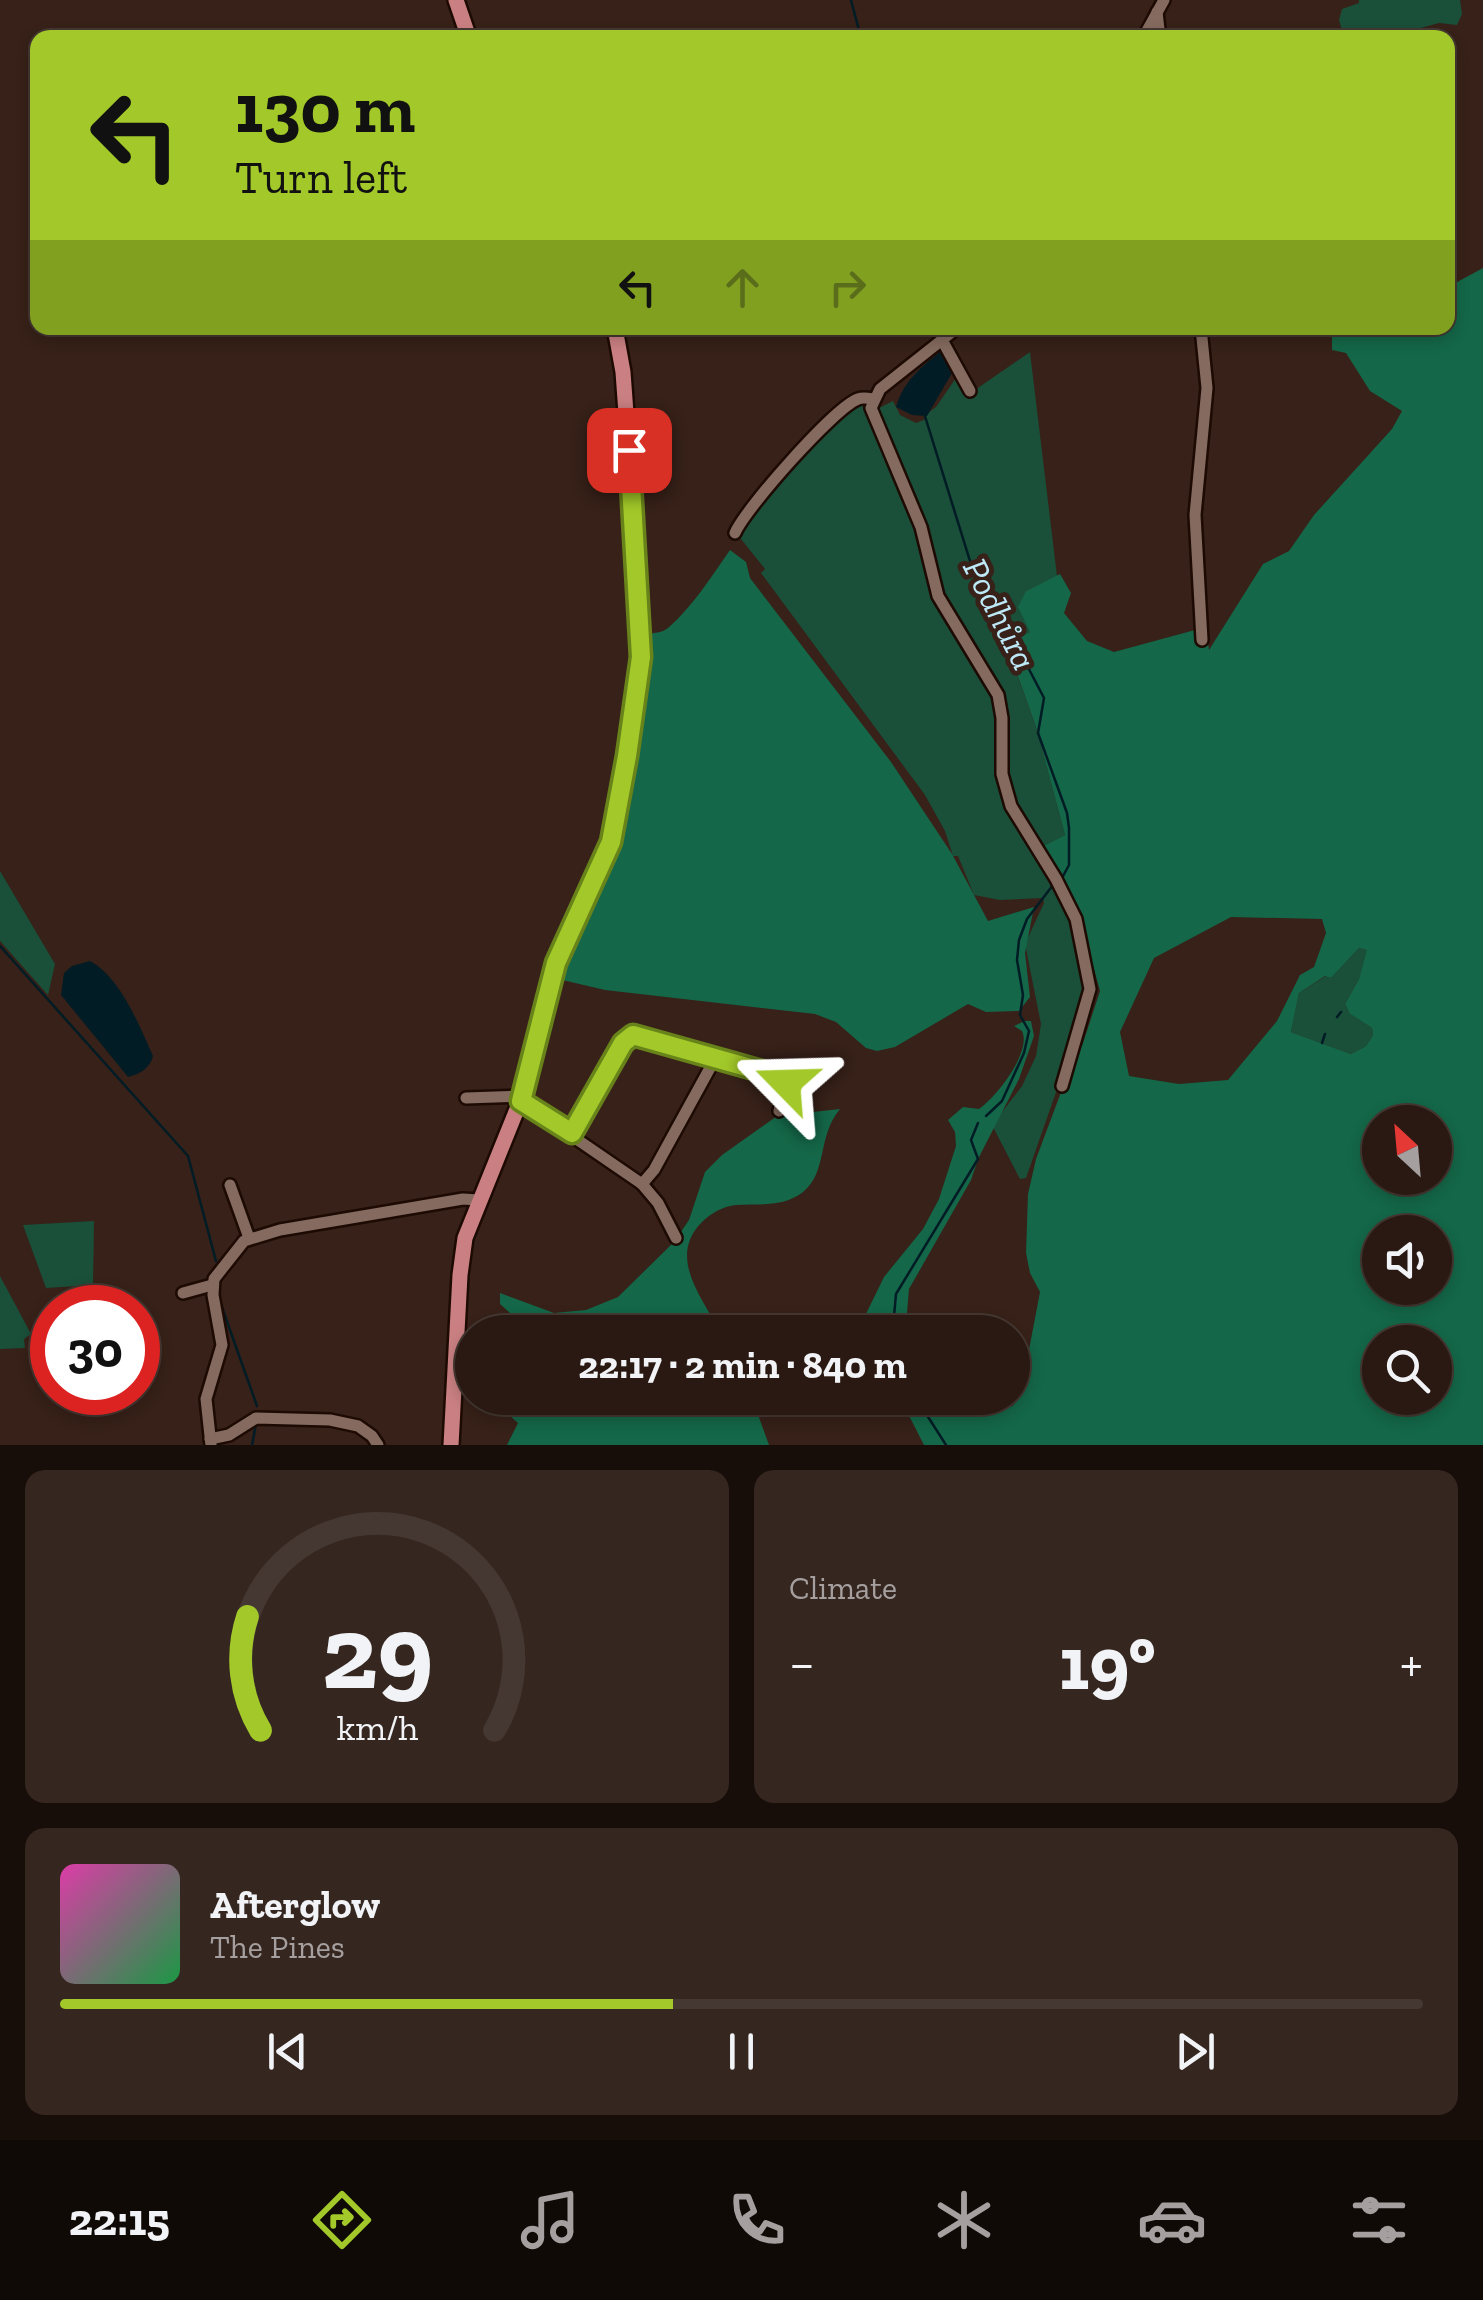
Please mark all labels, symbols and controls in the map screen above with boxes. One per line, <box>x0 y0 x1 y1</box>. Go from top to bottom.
text: 130 m <box>235 66 415 150</box>
icon: left <box>70 70 200 200</box>
text: Turn left <box>235 151 407 205</box>
icon: left <box>610 260 665 315</box>
icon: ahead <box>715 260 770 315</box>
icon: right <box>820 260 875 315</box>
pin <box>587 408 672 493</box>
icon: arrive <box>602 423 657 478</box>
water label: Podhůra <box>954 551 1046 677</box>
position arrow <box>734 1031 838 1135</box>
north arrow <box>1362 1105 1452 1195</box>
map controls <box>1362 1105 1452 1415</box>
button: sound <box>1362 1215 1452 1305</box>
speed limit sign: 30 <box>30 1285 160 1415</box>
button: search <box>1362 1325 1452 1415</box>
text: 22:17 · 2 min · 840 m <box>578 1342 907 1388</box>
text: Climate <box>789 1569 897 1607</box>
text: 29 <box>321 1590 433 1715</box>
text: 19° <box>1059 1618 1156 1708</box>
text: − <box>789 1630 815 1696</box>
text: + <box>1400 1630 1423 1696</box>
text: km/h <box>336 1706 418 1749</box>
text: Afterglow <box>210 1882 380 1928</box>
text: The Pines <box>210 1928 345 1966</box>
icon: previous <box>260 2024 315 2079</box>
icon: pause <box>714 2024 769 2079</box>
icon: next <box>1168 2024 1223 2079</box>
icon: directions <box>307 2185 377 2255</box>
icon: music <box>515 2185 585 2255</box>
icon: phone <box>722 2185 792 2255</box>
icon: climate <box>929 2185 999 2255</box>
icon: car <box>1137 2185 1207 2255</box>
icon: filters <box>1344 2185 1414 2255</box>
text: 22:15 <box>69 2193 170 2247</box>

